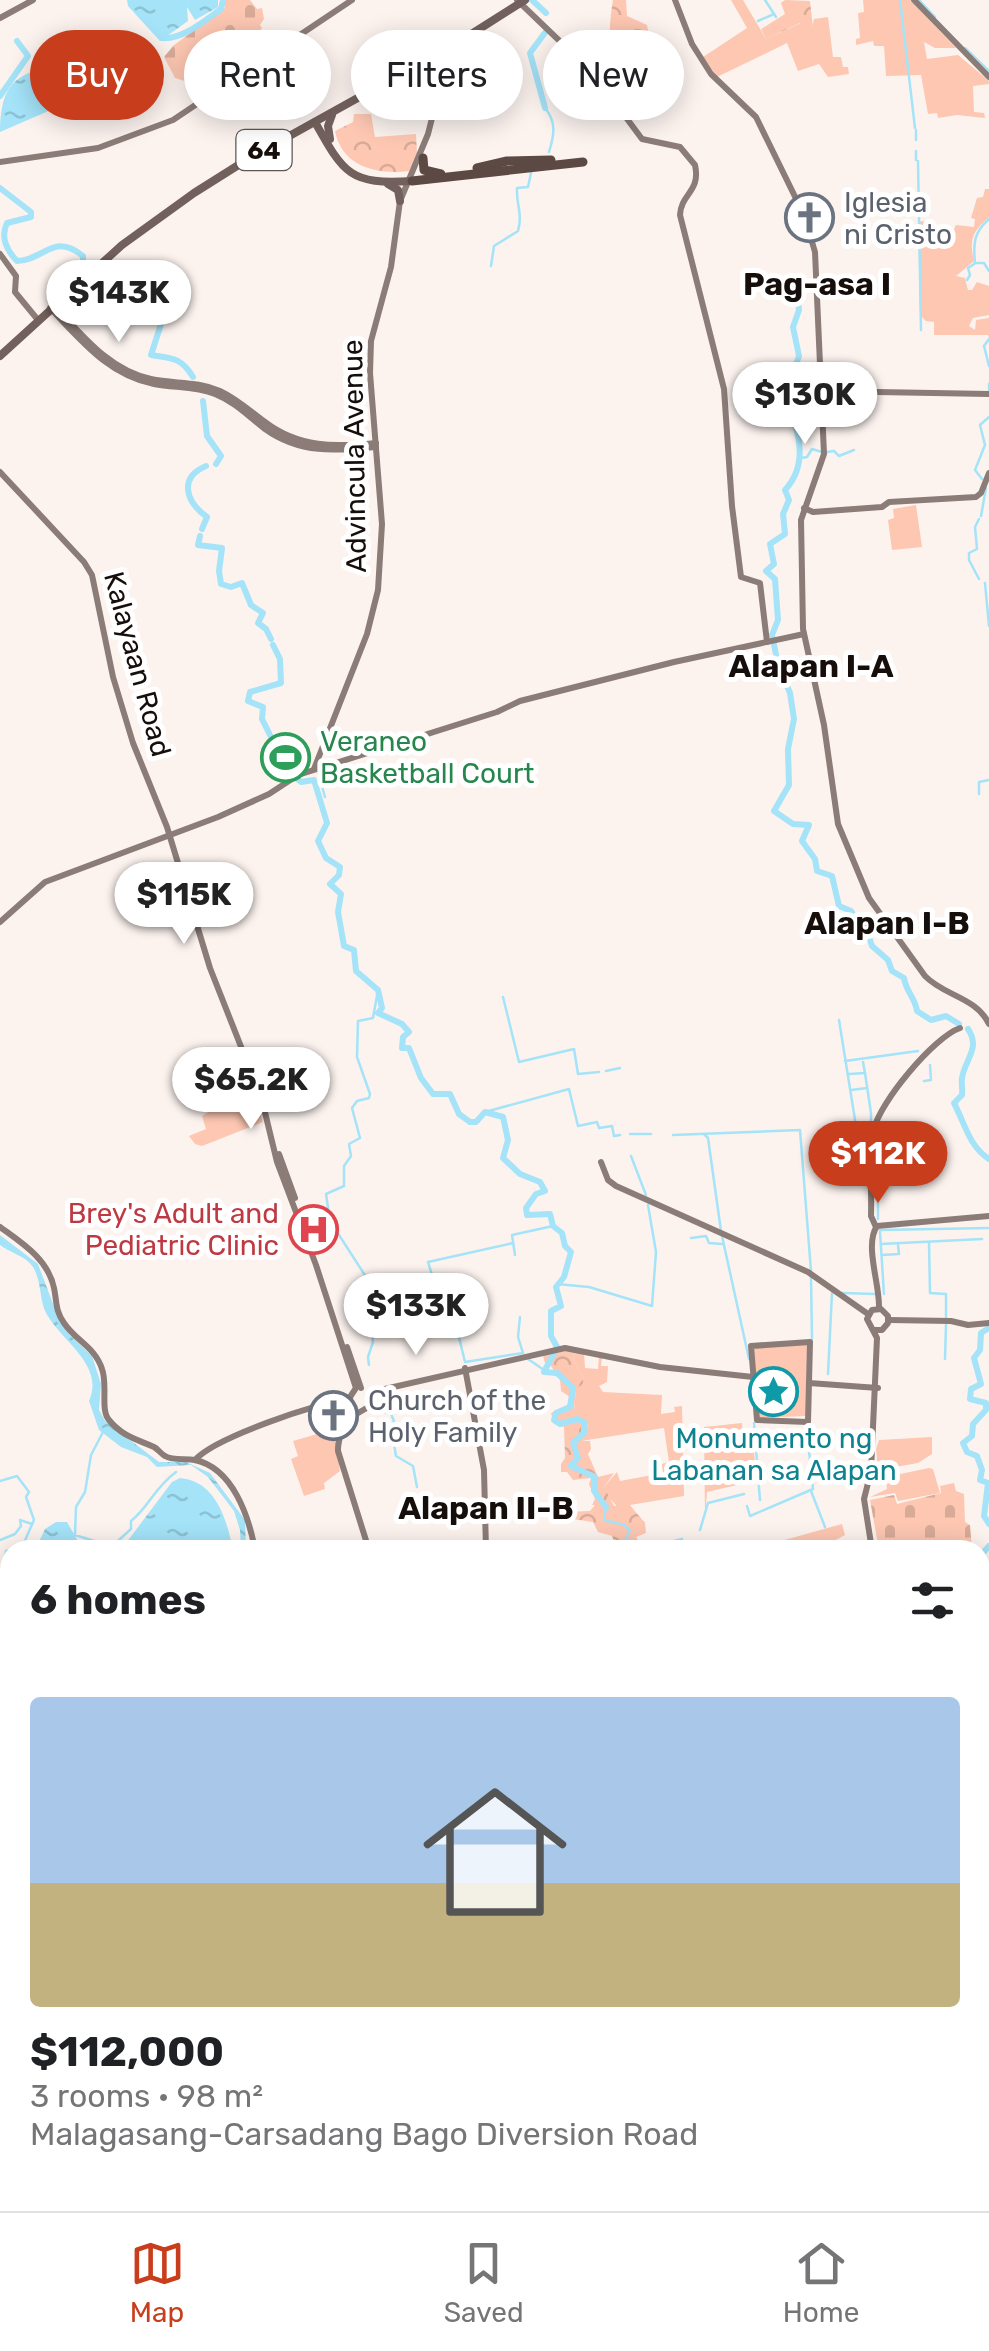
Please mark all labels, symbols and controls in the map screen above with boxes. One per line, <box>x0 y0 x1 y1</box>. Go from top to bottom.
chip: Buy <box>30 30 164 120</box>
chip: Rent <box>184 30 331 120</box>
chip: Filters <box>351 30 523 120</box>
chip: New <box>543 30 684 120</box>
road number: 64 <box>236 130 292 170</box>
place label: Iglesia ni Cristo <box>844 186 952 251</box>
church icon: Iglesia ni Cristo <box>783 192 835 244</box>
pin: $143K <box>49 260 189 345</box>
district label: Pag-asa I <box>743 265 891 303</box>
text: $143K <box>68 273 170 311</box>
street label: Advincula Avenue <box>336 339 373 573</box>
pin: $130K <box>735 362 875 447</box>
text: $130K <box>754 375 856 413</box>
street label: Kalayaan Road <box>97 568 178 760</box>
district label: Alapan I-A <box>728 647 894 685</box>
place label: Veraneo Basketball Court <box>320 725 535 790</box>
sports icon: Veraneo Basketball Court <box>259 731 311 783</box>
pin: $115K <box>114 862 254 947</box>
text: $115K <box>136 875 232 913</box>
district label: Alapan I-B <box>804 904 970 942</box>
pin: $65.2K <box>170 1047 332 1132</box>
text: $65.2K <box>194 1060 308 1098</box>
pin: $112K <box>808 1121 948 1206</box>
text: $112K <box>830 1134 926 1172</box>
place label: Brey's Adult and Pediatric Clinic <box>68 1197 279 1262</box>
hospital icon: Brey's Adult and Pediatric Clinic <box>288 1203 340 1255</box>
pin: $133K <box>346 1273 486 1358</box>
text: $133K <box>366 1286 466 1324</box>
place icon: Monumento ng Labanan sa Alapan <box>748 1365 800 1417</box>
place label: Church of the Holy Family <box>368 1384 546 1449</box>
church icon: Church of the Holy Family <box>307 1390 359 1442</box>
place label: Monumento ng Labanan sa Alapan <box>651 1422 897 1487</box>
district label: Alapan II-B <box>398 1489 574 1527</box>
icon: filters <box>905 1573 960 1628</box>
text: 6 homes <box>30 1575 206 1625</box>
icon: home <box>405 1762 585 1942</box>
text: $112,000 <box>30 2027 224 2077</box>
text: 3 rooms · 98 m² <box>30 2077 263 2115</box>
text: Malagasang-Carsadang Bago Diversion Road <box>30 2115 698 2153</box>
tab: Map <box>130 2236 185 2329</box>
tab: Saved <box>444 2236 524 2329</box>
tab: Home <box>783 2236 859 2329</box>

